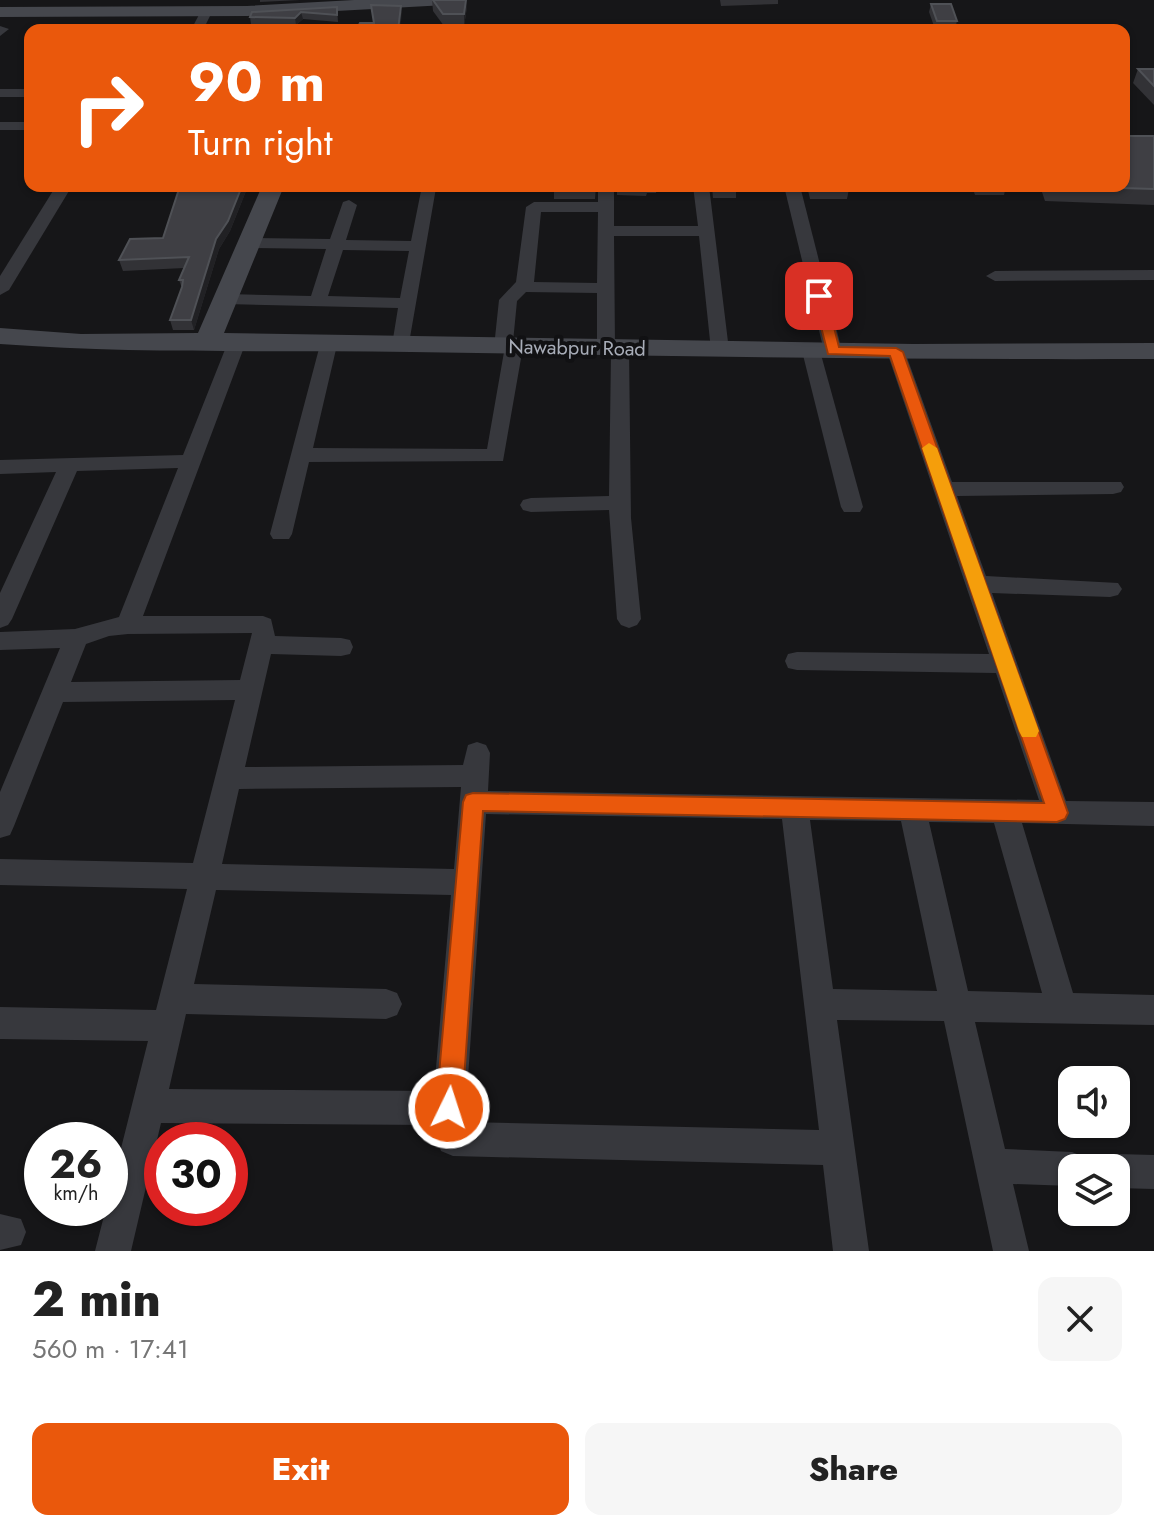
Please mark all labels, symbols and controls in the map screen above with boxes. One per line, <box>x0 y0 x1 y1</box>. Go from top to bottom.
text: 90 m <box>188 41 325 122</box>
icon: right <box>56 56 160 160</box>
text: Turn right <box>188 116 333 168</box>
pin <box>785 262 853 330</box>
icon: arrive <box>797 274 841 318</box>
street label: Nawabpur Road <box>508 332 646 364</box>
position arrow <box>407 1066 491 1150</box>
map controls <box>1058 1066 1130 1226</box>
button: sound <box>1058 1066 1130 1138</box>
speed limit sign: 30 <box>144 1122 248 1226</box>
text: 26 <box>50 1135 103 1193</box>
button: layers <box>1058 1154 1130 1226</box>
text: km/h <box>53 1179 99 1208</box>
text: 2 min <box>32 1265 161 1334</box>
button: close <box>1038 1277 1122 1361</box>
text: 560 m · 17:41 <box>32 1330 189 1368</box>
button: Exit <box>32 1423 569 1515</box>
button: Share <box>585 1423 1122 1515</box>

